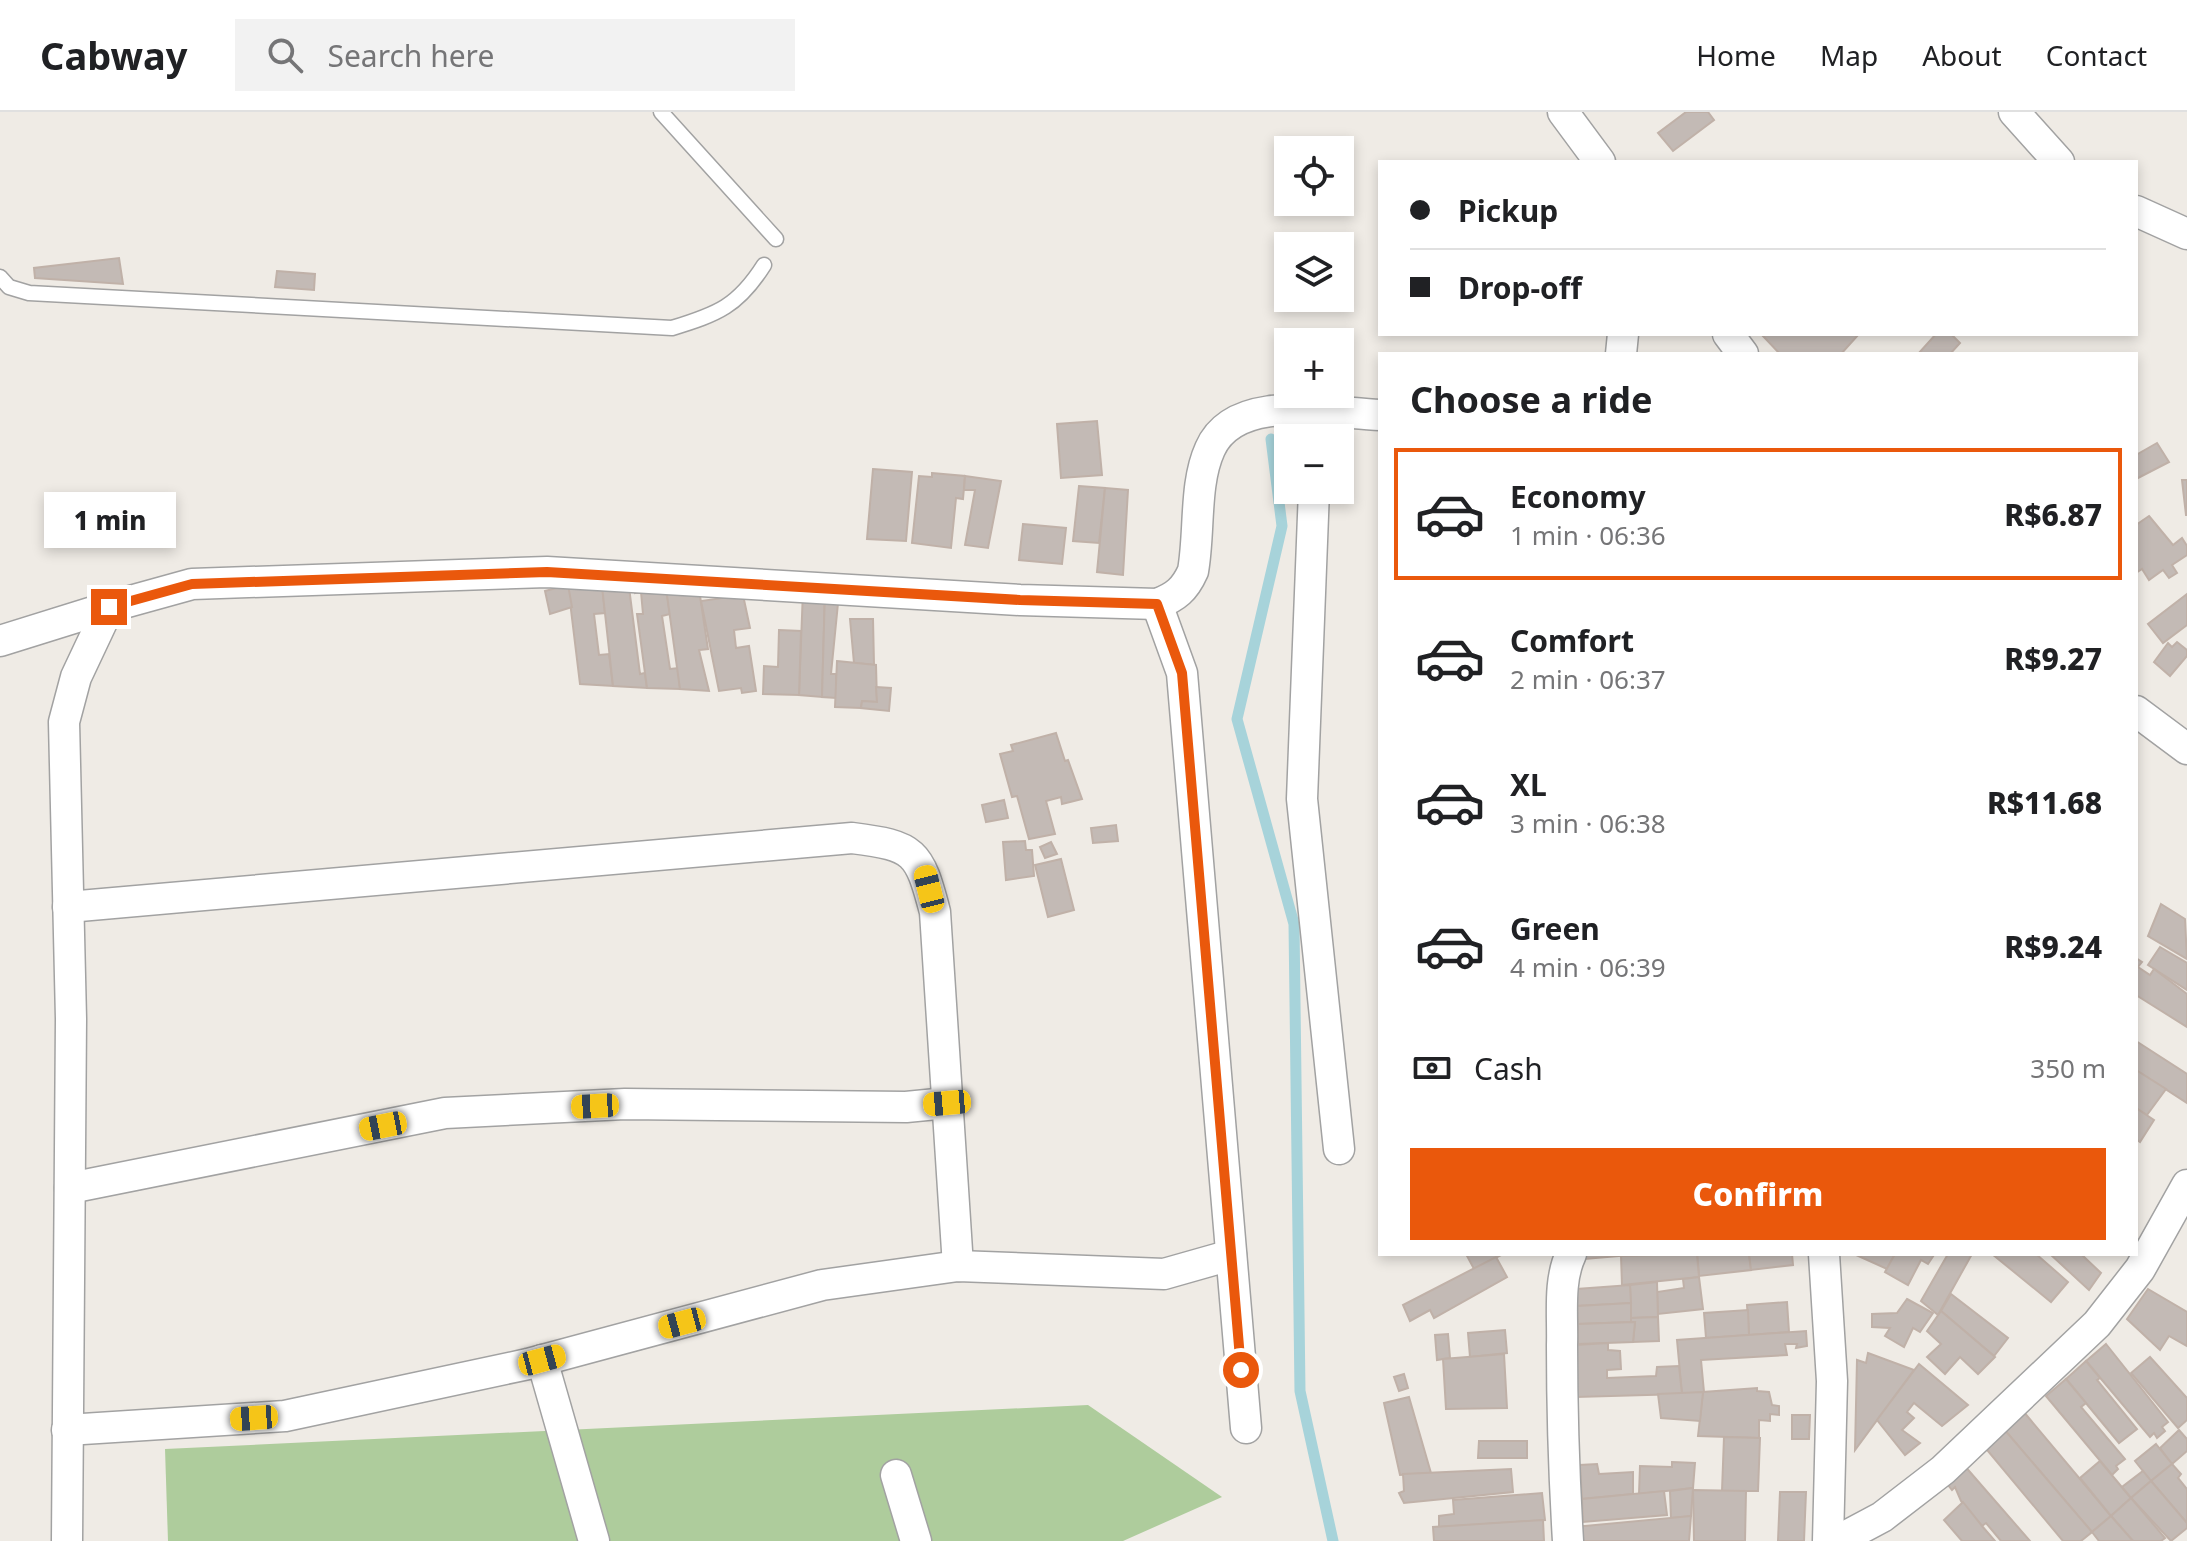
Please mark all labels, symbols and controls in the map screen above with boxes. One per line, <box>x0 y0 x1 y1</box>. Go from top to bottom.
search box <box>235 19 795 91</box>
text: Cabway <box>40 29 187 81</box>
icon: search <box>263 33 307 77</box>
text: Search here <box>327 35 494 76</box>
text: Home <box>1696 36 1776 74</box>
text: Map <box>1820 36 1878 74</box>
text: About <box>1922 36 2002 74</box>
text: Contact <box>2046 36 2147 74</box>
map controls <box>1274 136 1354 504</box>
button: locate <box>1274 136 1354 216</box>
text: Pickup <box>1458 190 1558 231</box>
button: layers <box>1274 232 1354 312</box>
text: Drop-off <box>1458 267 1582 308</box>
button: + <box>1274 328 1354 408</box>
text: Choose a ride <box>1410 375 1652 424</box>
button: − <box>1274 424 1354 504</box>
text: Economy <box>1510 476 1646 517</box>
icon: car <box>1414 478 1486 550</box>
callout: 1 min <box>43 491 175 547</box>
text: R$6.87 <box>2004 494 2102 535</box>
text: 1 min <box>74 502 146 538</box>
text: 1 min · 06:36 <box>1510 517 1666 553</box>
route end <box>91 589 127 625</box>
text: Comfort <box>1510 620 1634 661</box>
icon: car <box>1414 622 1486 694</box>
text: R$9.27 <box>2004 638 2102 679</box>
text: 2 min · 06:37 <box>1510 661 1666 697</box>
text: XL <box>1510 764 1547 805</box>
icon: car <box>1414 766 1486 838</box>
text: R$11.68 <box>1987 782 2102 823</box>
text: 3 min · 06:38 <box>1510 805 1666 841</box>
car <box>912 863 946 915</box>
text: Green <box>1510 908 1600 949</box>
icon: car <box>1414 910 1486 982</box>
text: R$9.24 <box>2004 926 2102 967</box>
text: 4 min · 06:39 <box>1510 949 1666 985</box>
icon: cash <box>1410 1046 1454 1090</box>
text: Cash <box>1474 1048 1543 1089</box>
text: 350 m <box>2030 1050 2106 1086</box>
car <box>922 1089 972 1117</box>
car <box>570 1093 620 1119</box>
car <box>357 1110 409 1142</box>
button: Confirm <box>1410 1148 2106 1240</box>
car <box>656 1305 708 1341</box>
car <box>516 1342 568 1378</box>
route start <box>1223 1352 1259 1388</box>
car <box>229 1404 279 1432</box>

